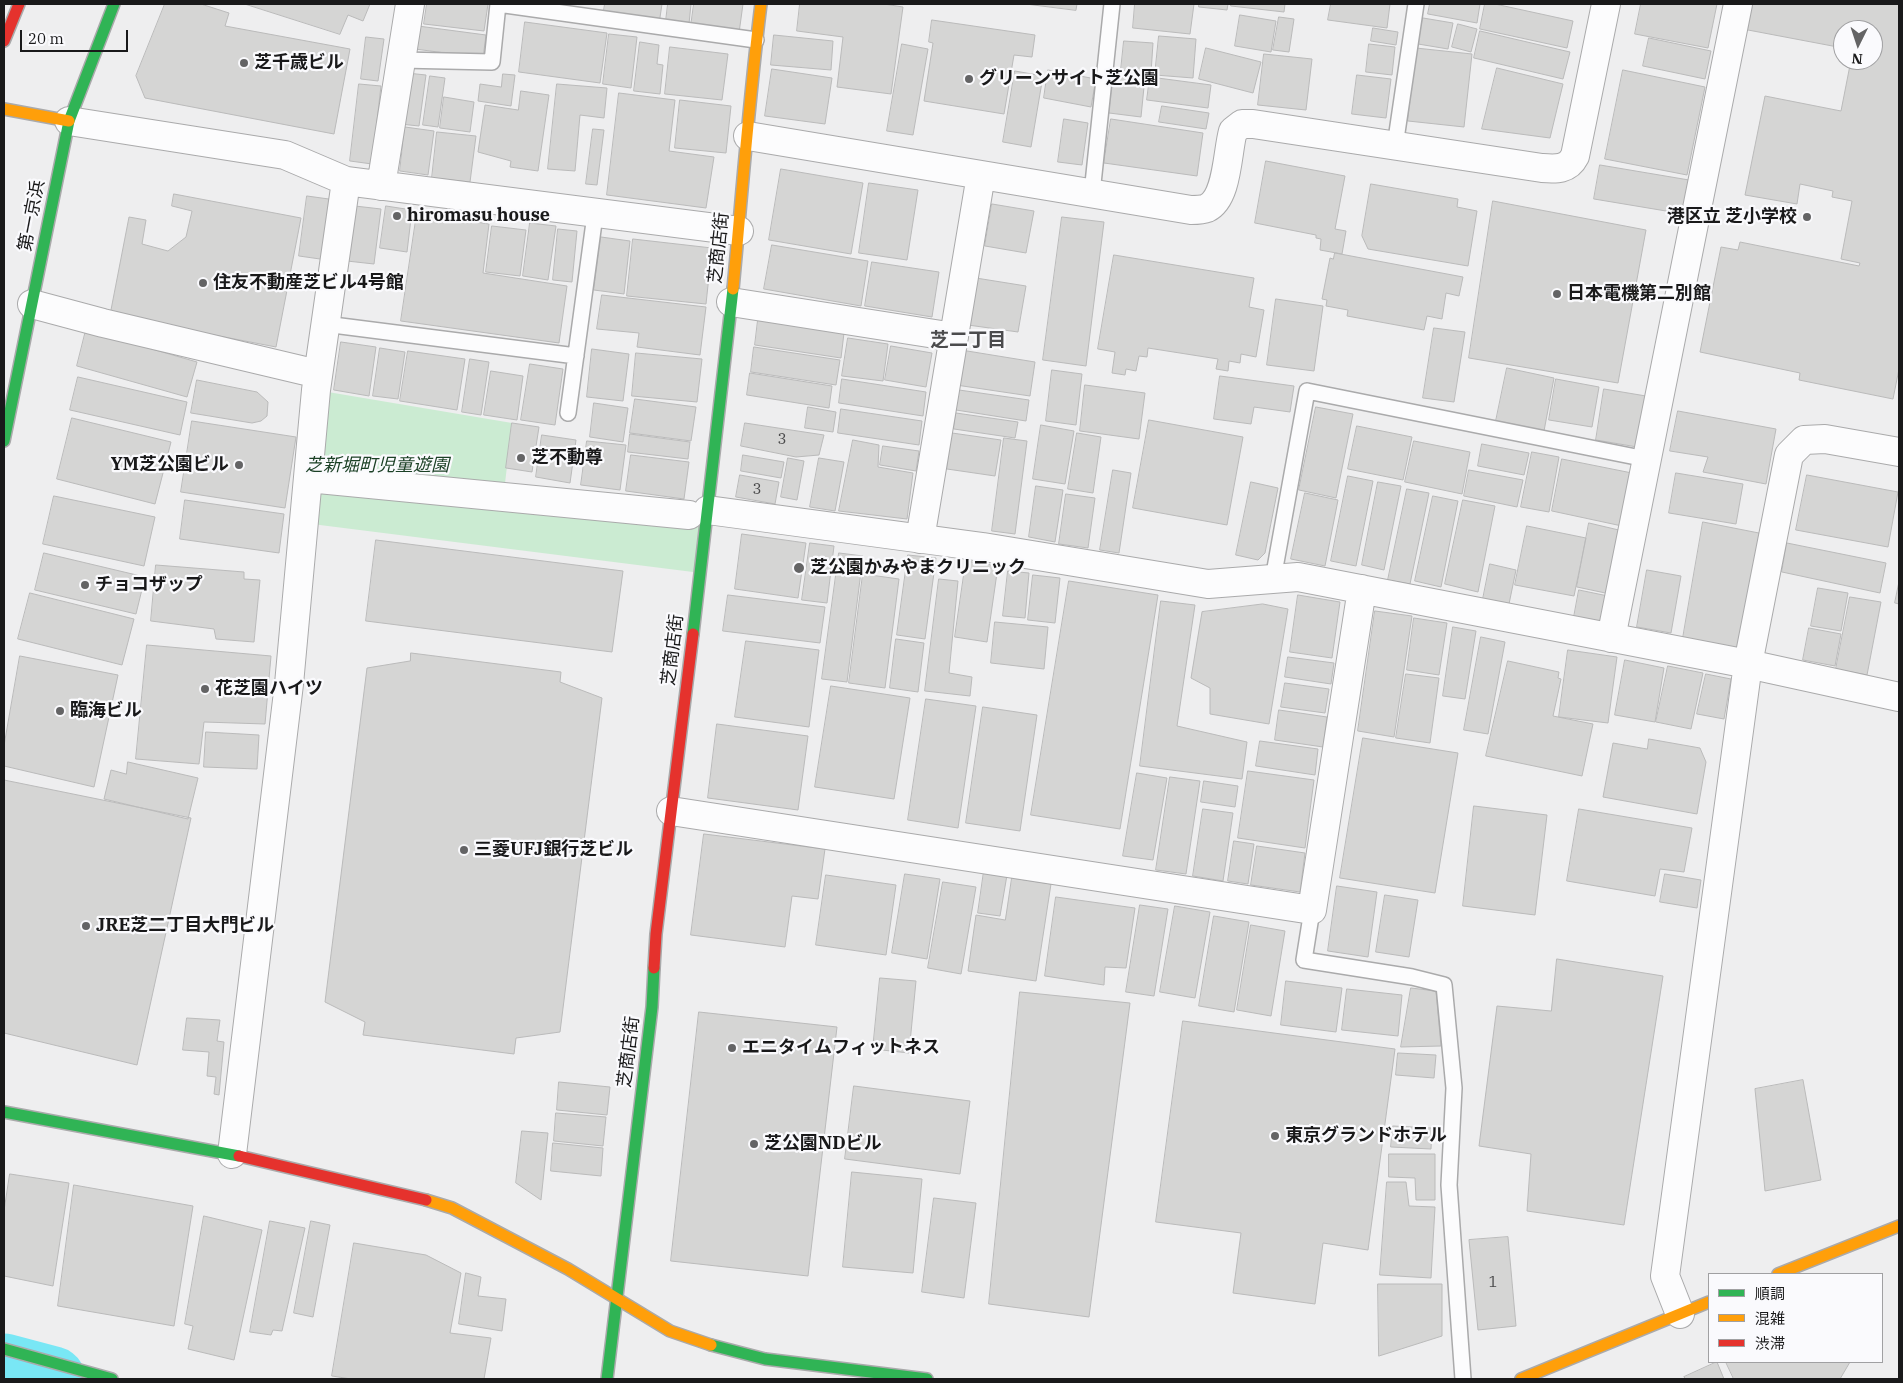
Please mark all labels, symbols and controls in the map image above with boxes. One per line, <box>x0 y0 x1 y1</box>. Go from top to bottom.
scale bar <box>22 20 130 52</box>
north arrow <box>1833 20 1883 70</box>
text: 20 m <box>28 29 64 48</box>
text: N <box>1851 50 1863 68</box>
place label: 芝千歳ビル <box>254 52 344 74</box>
marker: 芝千歳ビル <box>238 57 250 69</box>
place label: グリーンサイト芝公園 <box>979 68 1159 90</box>
marker: グリーンサイト芝公園 <box>963 73 975 85</box>
street label: 第一京浜 <box>15 179 49 253</box>
place label: hiromasu house <box>407 205 550 227</box>
place label: 港区立 芝小学校 <box>1667 206 1797 228</box>
marker: hiromasu house <box>391 210 403 222</box>
street label: 芝商店街 <box>704 211 734 285</box>
marker: 港区立 芝小学校 <box>1801 211 1813 223</box>
place label: 住友不動産芝ビル4号館 <box>213 272 404 294</box>
marker: 住友不動産芝ビル4号館 <box>197 277 209 289</box>
place label: 日本電機第二別館 <box>1567 283 1711 305</box>
marker: 日本電機第二別館 <box>1551 288 1563 300</box>
district label: 芝二丁目 <box>930 330 1006 352</box>
house number: 3 <box>778 431 786 449</box>
place label: 芝不動尊 <box>531 447 603 469</box>
marker: 芝不動尊 <box>515 452 527 464</box>
place label: YM芝公園ビル <box>110 454 229 476</box>
park label: 芝新堀町児童遊園 <box>305 455 449 477</box>
marker: YM芝公園ビル <box>233 459 245 471</box>
house number: 3 <box>753 481 761 499</box>
place label: 芝公園かみやまクリニック <box>810 557 1026 579</box>
marker: 芝公園かみやまクリニック <box>792 561 806 575</box>
place label: チョコザップ <box>95 574 203 596</box>
marker: チョコザップ <box>79 579 91 591</box>
street label: 芝商店街 <box>658 613 688 687</box>
place label: 花芝園ハイツ <box>215 678 323 700</box>
marker: 花芝園ハイツ <box>199 683 211 695</box>
place label: 臨海ビル <box>70 700 142 722</box>
marker: 臨海ビル <box>54 705 66 717</box>
place label: 三菱UFJ銀行芝ビル <box>474 839 633 861</box>
marker: 三菱UFJ銀行芝ビル <box>458 844 470 856</box>
place label: JRE芝二丁目大門ビル <box>96 915 274 937</box>
marker: JRE芝二丁目大門ビル <box>80 920 92 932</box>
street label: 芝商店街 <box>614 1015 644 1089</box>
place label: エニタイムフィットネス <box>742 1037 940 1059</box>
marker: エニタイムフィットネス <box>726 1042 738 1054</box>
place label: 東京グランドホテル <box>1285 1125 1447 1147</box>
marker: 東京グランドホテル <box>1269 1130 1281 1142</box>
place label: 芝公園NDビル <box>764 1133 882 1155</box>
marker: 芝公園NDビル <box>748 1138 760 1150</box>
legend <box>1708 1273 1883 1363</box>
house number: 1 <box>1489 1274 1497 1292</box>
text: 順調 <box>1755 1284 1785 1303</box>
text: 混雑 <box>1755 1309 1785 1328</box>
text: 渋滞 <box>1755 1334 1785 1353</box>

